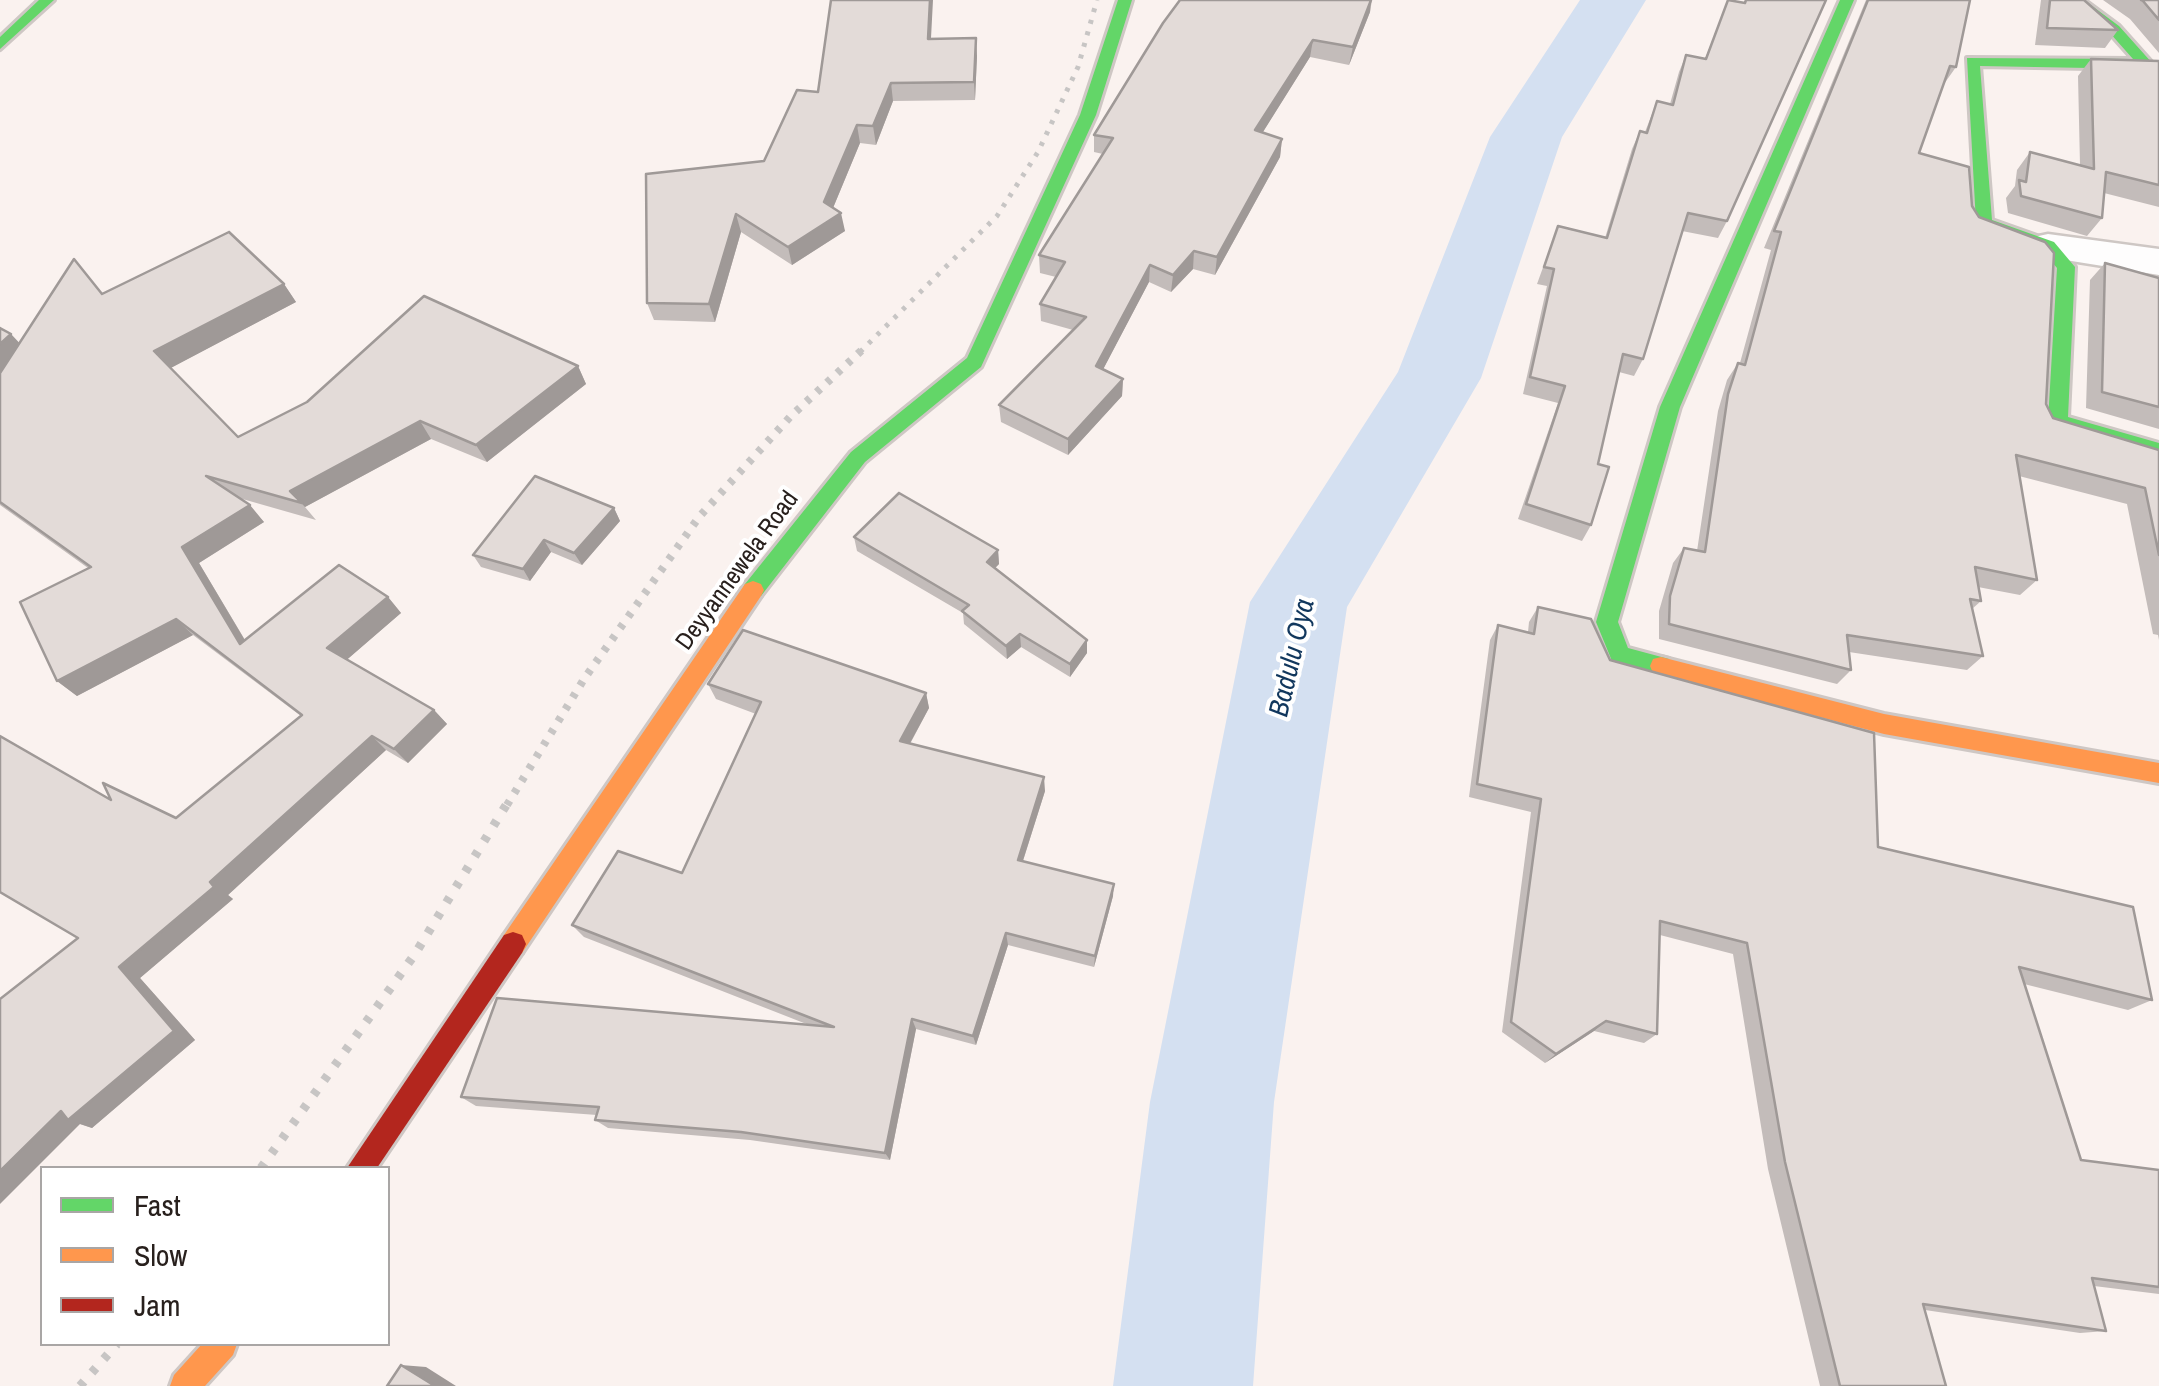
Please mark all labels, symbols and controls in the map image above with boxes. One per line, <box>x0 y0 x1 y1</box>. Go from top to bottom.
street label: Deyyannewela Road <box>670 486 806 656</box>
water label: Badulu Oya <box>1263 596 1323 720</box>
legend <box>40 1166 390 1346</box>
text: Fast <box>134 1185 181 1225</box>
text: Slow <box>134 1235 187 1275</box>
text: Jam <box>134 1285 180 1325</box>

